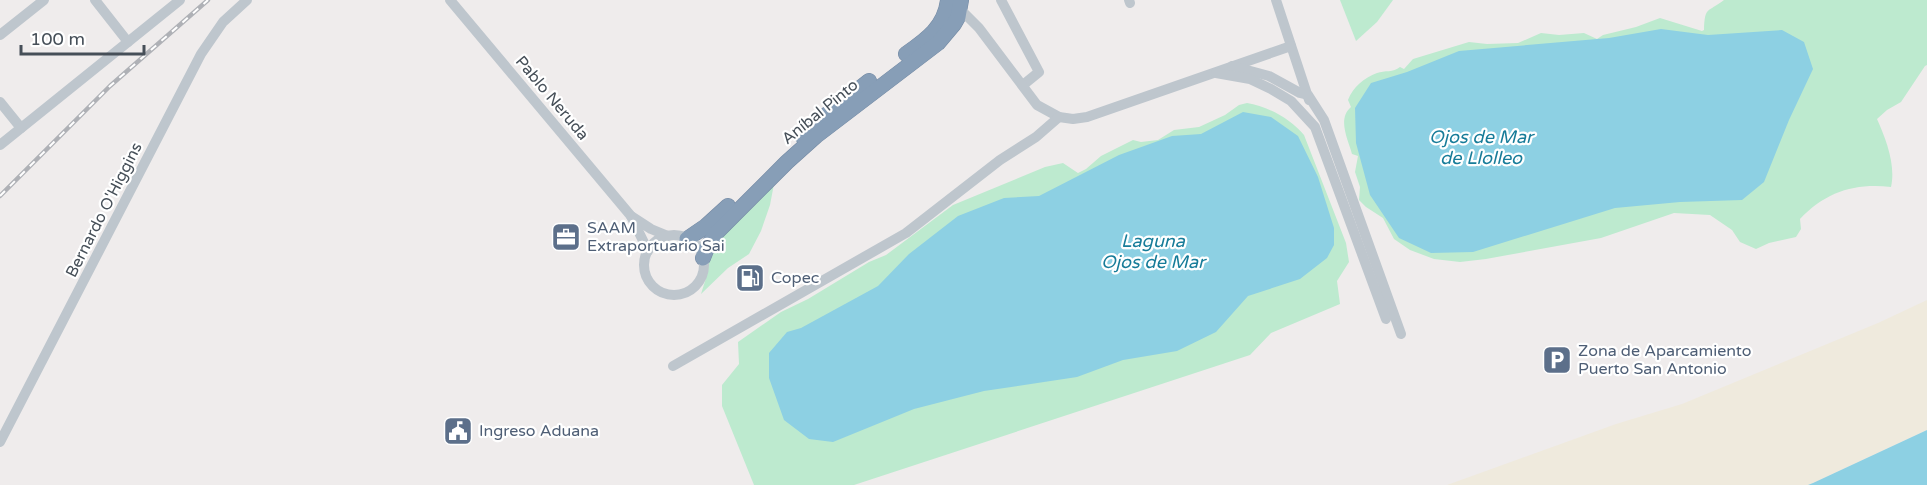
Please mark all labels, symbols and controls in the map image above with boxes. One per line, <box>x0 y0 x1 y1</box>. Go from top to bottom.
scale bar <box>21 18 144 56</box>
text: 100 m <box>30 28 85 50</box>
street label: Pablo Neruda <box>511 52 593 144</box>
street label: Aníbal Pinto <box>778 75 862 149</box>
water label: Ojos de Mar de Llolleo <box>1429 126 1535 169</box>
street label: Bernardo O'Higgins <box>61 139 147 281</box>
place label: SAAM Extraportuario Sai <box>587 218 725 256</box>
office icon: SAAM Extraportuario Sai <box>550 221 582 253</box>
water label: Laguna Ojos de Mar <box>1101 230 1207 273</box>
fuel station icon: Copec <box>734 262 766 294</box>
place label: Copec <box>771 268 819 288</box>
place label: Zona de Aparcamiento Puerto San Antonio <box>1578 341 1752 379</box>
parking icon: Zona de Aparcamiento Puerto San Antonio <box>1541 344 1573 376</box>
public building icon: Ingreso Aduana <box>442 415 474 447</box>
place label: Ingreso Aduana <box>479 421 599 441</box>

